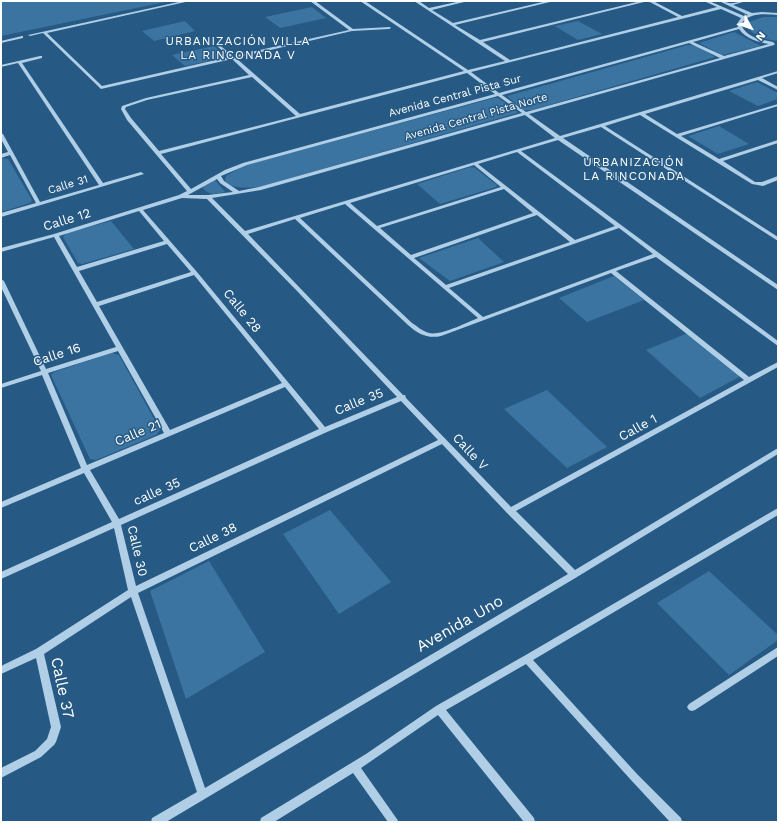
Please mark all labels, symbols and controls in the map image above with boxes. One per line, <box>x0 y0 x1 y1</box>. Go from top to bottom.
north arrow <box>731 8 771 48</box>
text: N <box>753 29 768 43</box>
district label: URBANIZACIÓN VILLA LA RINCONADA V <box>166 34 310 62</box>
street label: Avenida Central Pista Sur <box>387 72 523 120</box>
street label: Avenida Central Pista Norte <box>403 90 549 144</box>
district label: URBANIZACIÓN LA RINCONADA <box>583 155 685 183</box>
street label: Calle 31 <box>46 173 90 197</box>
street label: Calle 12 <box>41 205 93 235</box>
street label: Calle 28 <box>220 286 264 336</box>
street label: Calle 16 <box>31 340 83 370</box>
street label: Calle 35 <box>332 385 386 419</box>
street label: Calle 1 <box>616 411 660 445</box>
street label: Calle 21 <box>112 416 164 450</box>
street label: Calle V <box>449 430 491 474</box>
street label: calle 35 <box>131 475 183 509</box>
street label: Calle 38 <box>186 520 240 556</box>
street label: Calle 30 <box>124 524 150 578</box>
street label: Avenida Uno <box>413 591 507 657</box>
street label: Calle 37 <box>46 656 78 720</box>

